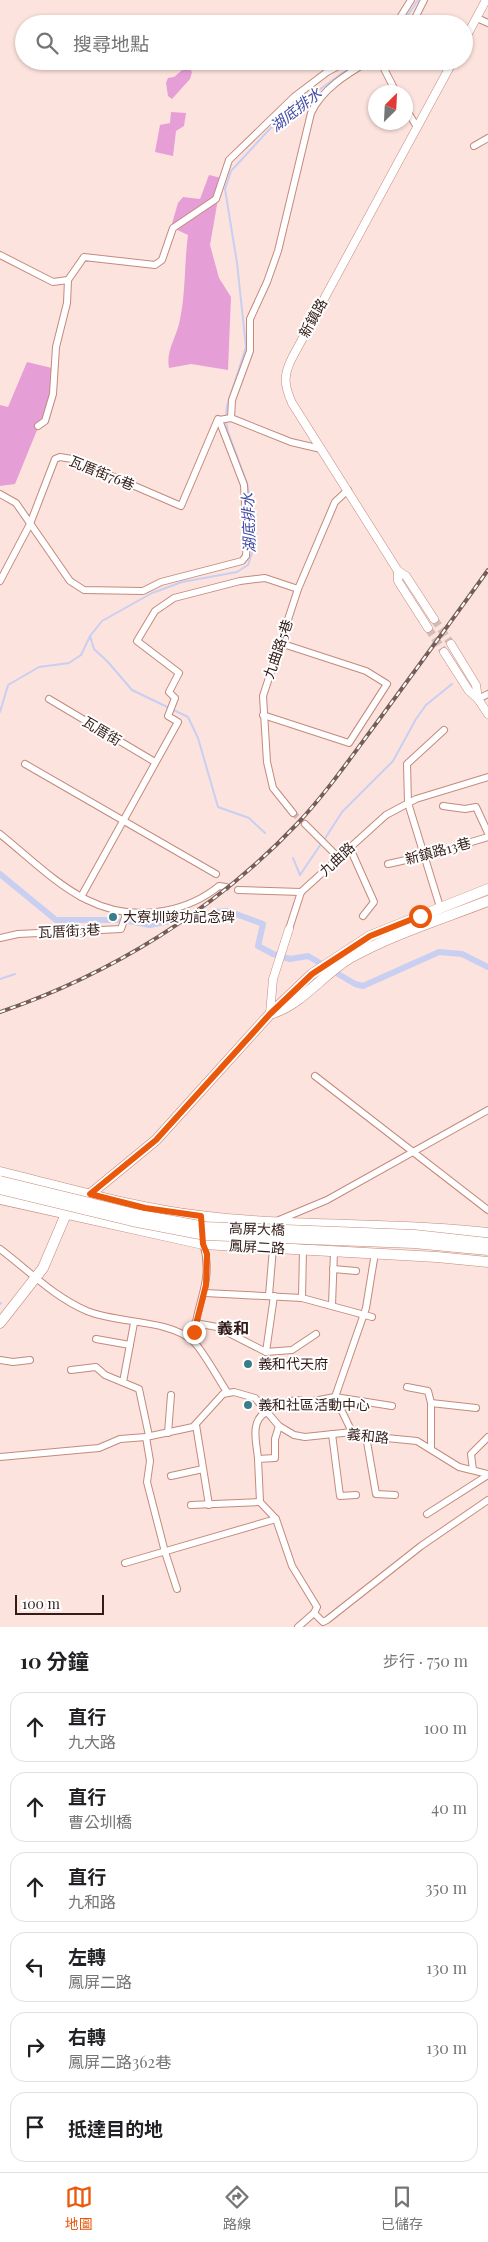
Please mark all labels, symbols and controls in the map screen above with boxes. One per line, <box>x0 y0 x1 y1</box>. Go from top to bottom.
search box <box>15 15 473 70</box>
icon: search <box>33 29 61 57</box>
text: 搜尋地點 <box>73 30 149 56</box>
water label: 湖底排水 <box>266 82 326 136</box>
north arrow <box>368 85 413 130</box>
street label: 新鎮路 <box>294 295 331 341</box>
street label: 瓦厝街76巷 <box>67 451 138 494</box>
water label: 湖底排水 <box>237 492 259 553</box>
street label: 九曲路5巷 <box>258 617 297 681</box>
street label: 瓦厝街 <box>79 712 125 750</box>
street label: 新鎮路13巷 <box>403 833 473 868</box>
street label: 九曲路 <box>315 837 358 880</box>
route start <box>409 905 432 928</box>
place label: 大寮圳竣功記念碑 <box>123 907 235 926</box>
marker: 大寮圳竣功記念碑 <box>107 911 119 923</box>
street label: 瓦厝街3巷 <box>37 919 101 942</box>
street label: 高屏大橋 <box>229 1218 285 1239</box>
street label: 鳳屏二路 <box>229 1236 285 1257</box>
district label: 義和 <box>217 1317 249 1338</box>
route end <box>183 1321 206 1344</box>
place label: 義和代天府 <box>258 1354 328 1373</box>
marker: 義和代天府 <box>242 1358 254 1370</box>
place label: 義和社區活動中心 <box>258 1395 370 1414</box>
marker: 義和社區活動中心 <box>242 1399 254 1411</box>
street label: 義和路 <box>346 1424 390 1447</box>
scale bar <box>15 1592 104 1615</box>
text: 100 m <box>22 1594 60 1613</box>
text: 10 分鐘 <box>20 1646 88 1674</box>
text: 步行 · 750 m <box>383 1650 468 1671</box>
text: 直行 <box>68 1703 106 1729</box>
icon: ahead <box>21 1713 49 1741</box>
text: 100 m <box>424 1717 467 1738</box>
text: 九大路 <box>68 1731 116 1752</box>
text: 直行 <box>68 1783 106 1809</box>
icon: ahead <box>21 1793 49 1821</box>
text: 40 m <box>431 1797 467 1818</box>
text: 曹公圳橋 <box>68 1811 132 1832</box>
text: 直行 <box>68 1863 106 1889</box>
icon: ahead <box>21 1873 49 1901</box>
text: 350 m <box>425 1877 467 1898</box>
text: 九和路 <box>68 1891 116 1912</box>
text: 左轉 <box>68 1943 106 1969</box>
icon: left <box>21 1953 49 1981</box>
text: 130 m <box>426 1957 467 1978</box>
text: 鳳屏二路 <box>68 1971 132 1992</box>
text: 右轉 <box>68 2023 106 2049</box>
icon: right <box>21 2033 49 2061</box>
text: 130 m <box>426 2037 467 2058</box>
text: 鳳屏二路362巷 <box>68 2051 171 2072</box>
icon: arrive <box>21 2113 49 2141</box>
text: 抵達目的地 <box>68 2115 163 2141</box>
tab: 地圖 <box>65 2183 93 2233</box>
tab: 路線 <box>223 2183 251 2233</box>
tab: 已儲存 <box>381 2183 423 2233</box>

